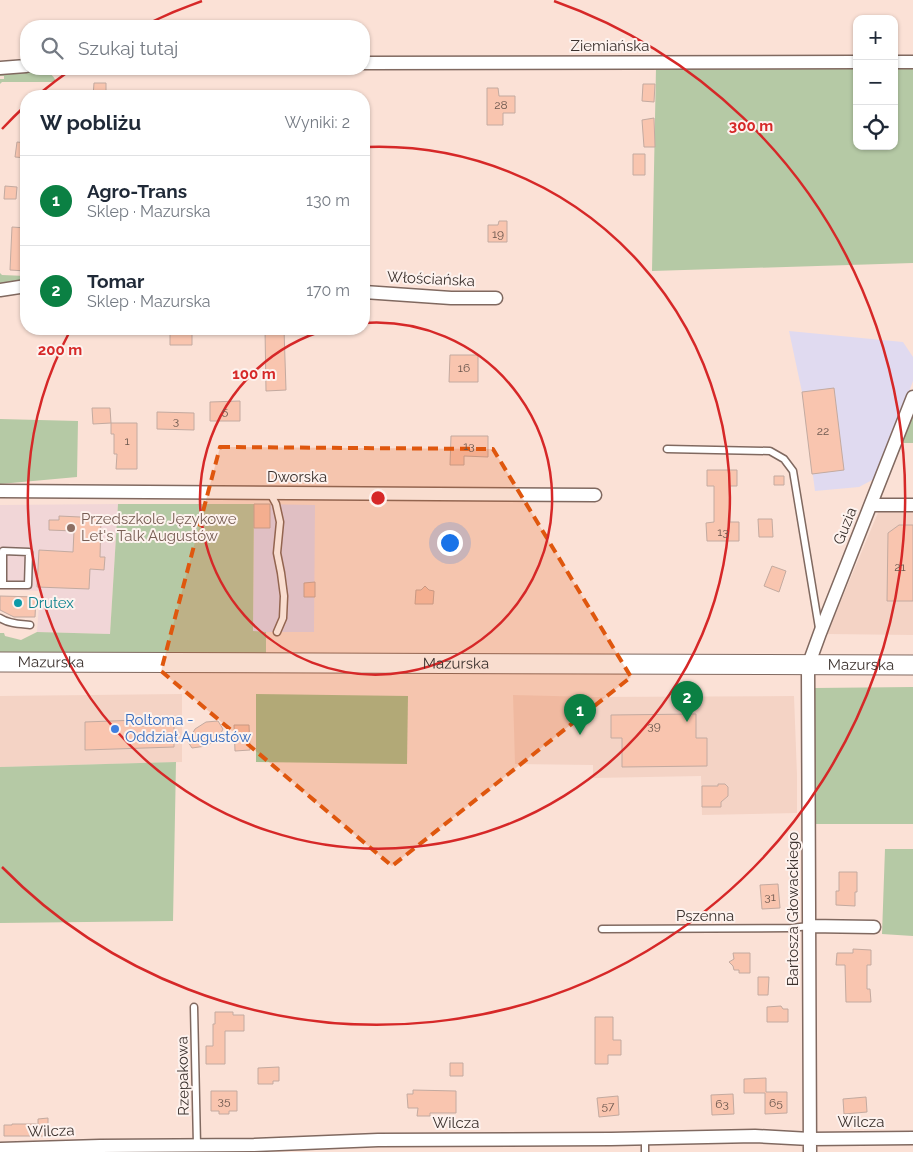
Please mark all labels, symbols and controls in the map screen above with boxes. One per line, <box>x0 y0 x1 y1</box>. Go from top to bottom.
map controls <box>853 15 898 150</box>
button: + <box>853 15 898 60</box>
search box <box>20 20 370 75</box>
icon: search <box>38 34 66 62</box>
text: Szukaj tutaj <box>78 37 178 59</box>
street label: Ziemiańska <box>571 37 649 55</box>
button: − <box>853 60 898 105</box>
house number: 28 <box>494 98 508 112</box>
button: locate <box>853 105 898 150</box>
text: W pobliżu <box>40 110 141 135</box>
text: Wyniki: 2 <box>285 113 350 132</box>
text: 300 m <box>729 117 773 135</box>
text: Agro-Trans <box>87 180 187 202</box>
text: 1 <box>52 191 60 210</box>
text: 130 m <box>306 191 350 210</box>
text: Sklep · Mazurska <box>87 202 211 221</box>
house number: 19 <box>492 227 504 241</box>
street label: Włościańska <box>387 268 475 290</box>
text: Tomar <box>87 270 144 292</box>
text: 2 <box>51 281 61 300</box>
text: 170 m <box>306 281 350 300</box>
text: Sklep · Mazurska <box>87 292 211 311</box>
text: 200 m <box>38 341 82 359</box>
house number: 16 <box>458 361 470 375</box>
text: 100 m <box>232 365 276 383</box>
house number: 5 <box>222 404 229 418</box>
house number: 3 <box>173 414 179 428</box>
house number: 22 <box>817 424 829 438</box>
house number: 1 <box>124 434 130 448</box>
house number: 13 <box>463 439 475 453</box>
street label: Dworska <box>267 468 327 486</box>
centre of rings <box>369 489 387 507</box>
street label: Guzia <box>829 505 861 547</box>
place label: Przedszkole Językowe Let's Talk Augustów <box>81 510 237 545</box>
marker: Przedszkole Językowe Let's Talk Augustów <box>65 522 77 534</box>
house number: 13 <box>717 525 729 539</box>
your location <box>437 530 463 556</box>
house number: 21 <box>894 560 906 574</box>
place label: Drutex <box>28 594 74 612</box>
marker: Drutex <box>12 597 24 609</box>
street label: Mazurska <box>18 653 84 671</box>
street label: Mazurska <box>423 654 489 673</box>
street label: Mazurska <box>828 656 894 674</box>
pin: 2 <box>671 681 703 722</box>
pin: 1 <box>564 694 596 735</box>
place label: Roltoma - Oddział Augustów <box>125 711 251 746</box>
house number: 39 <box>647 719 661 733</box>
marker: Roltoma - Oddział Augustów <box>109 723 121 735</box>
street label: Bartosza Głowackiego <box>784 832 802 986</box>
house number: 31 <box>764 890 776 904</box>
street label: Pszenna <box>676 907 734 925</box>
street label: Rzepakowa <box>173 1036 193 1116</box>
house number: 35 <box>218 1094 231 1108</box>
house number: 65 <box>769 1096 783 1110</box>
house number: 63 <box>715 1097 729 1111</box>
house number: 57 <box>602 1099 615 1113</box>
street label: Wilcza <box>838 1113 884 1131</box>
street label: Wilcza <box>433 1114 479 1132</box>
street label: Wilcza <box>27 1121 75 1141</box>

